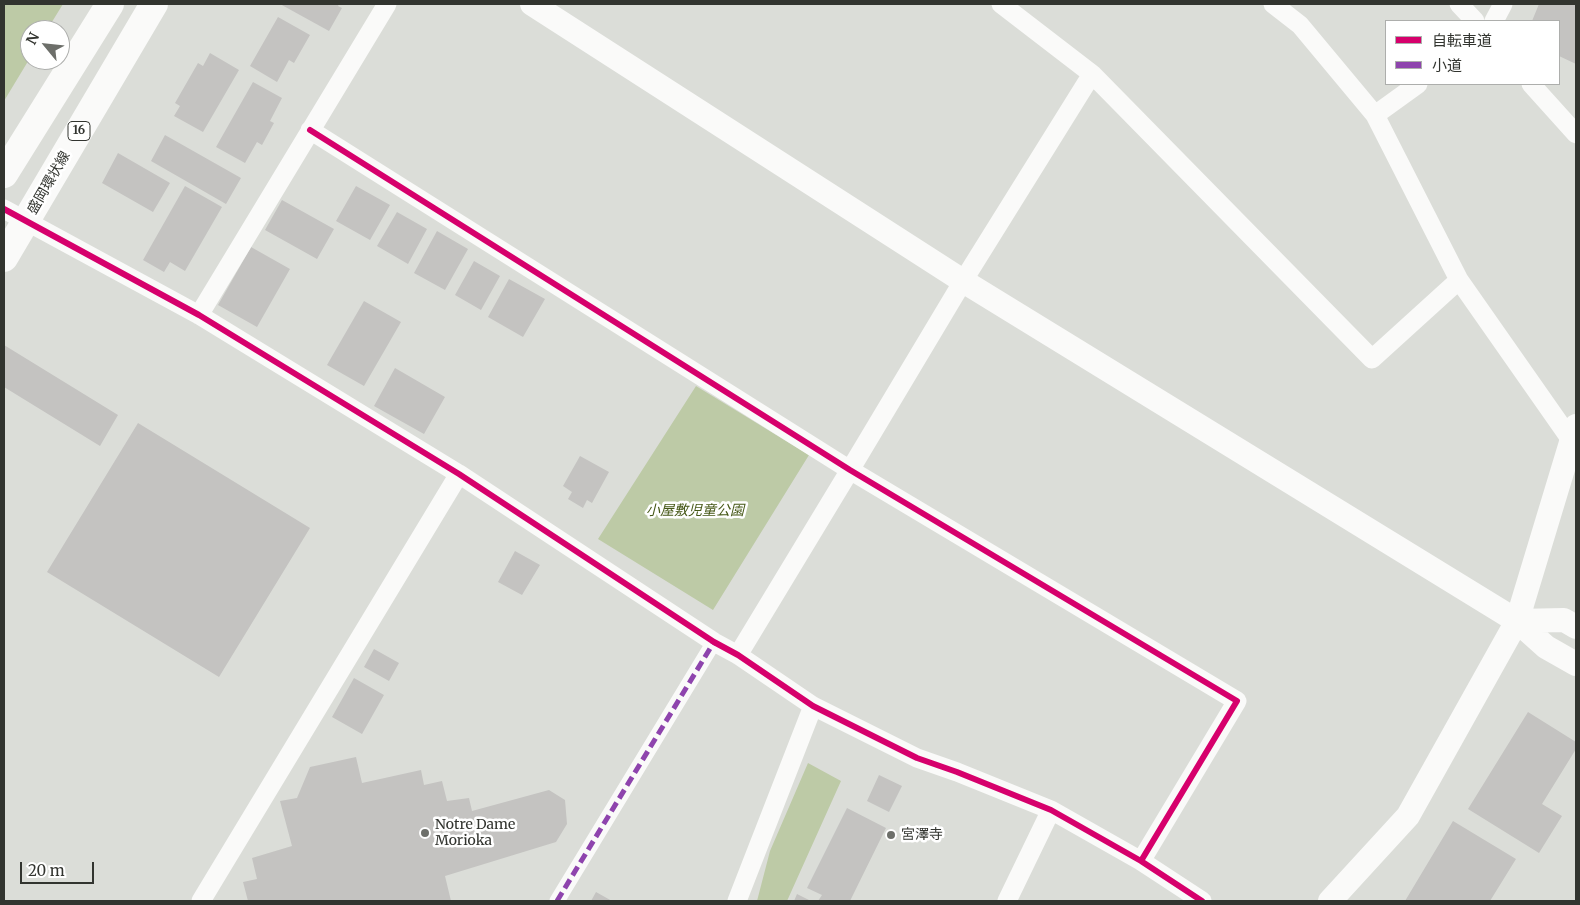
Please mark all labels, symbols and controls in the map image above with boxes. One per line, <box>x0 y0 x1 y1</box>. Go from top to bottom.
north arrow <box>20 20 70 70</box>
legend <box>1385 20 1560 85</box>
text: N <box>22 29 43 48</box>
text: 自転車道 <box>1432 31 1492 50</box>
text: 小道 <box>1432 56 1462 75</box>
road number: 16 <box>68 122 90 140</box>
street label: 盛岡環状線 <box>24 148 74 218</box>
park label: 小屋敷児童公園 <box>646 503 744 519</box>
place label: Notre Dame Morioka <box>435 817 515 850</box>
marker: Notre Dame Morioka <box>419 827 431 839</box>
place label: 宮澤寺 <box>901 827 943 843</box>
marker: 宮澤寺 <box>885 829 897 841</box>
scale bar <box>22 852 96 884</box>
text: 20 m <box>28 861 65 880</box>

